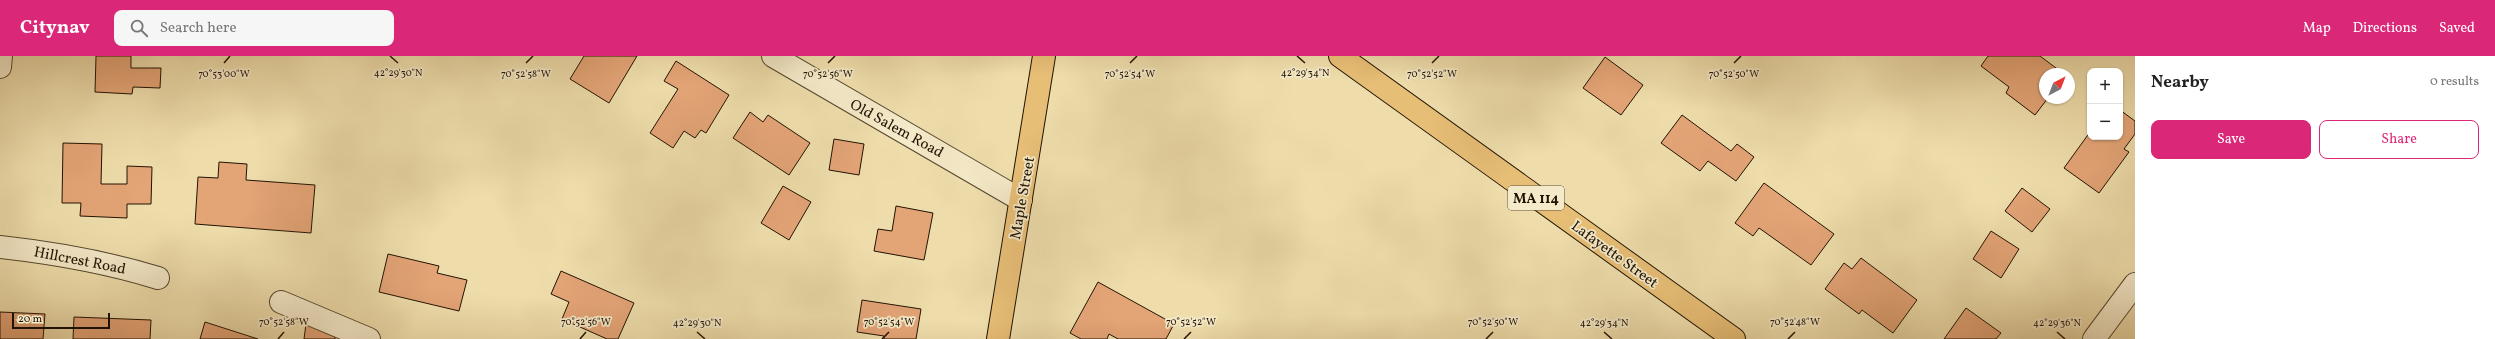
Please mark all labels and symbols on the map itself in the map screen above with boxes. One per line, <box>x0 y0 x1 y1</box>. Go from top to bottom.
text: 42°29'30"N <box>374 66 423 80</box>
text: 42°29'34"N <box>1281 66 1330 80</box>
text: 70°53'00"W <box>198 67 250 81</box>
text: 70°52'58"W <box>501 67 551 81</box>
text: 70°52'56"W <box>803 67 853 81</box>
text: 70°52'54"W <box>1105 67 1155 81</box>
text: 70°52'52"W <box>1407 67 1457 81</box>
text: 70°52'50"W <box>1709 67 1759 81</box>
north arrow <box>2039 68 2075 104</box>
street label: Old Salem Road <box>846 95 947 164</box>
street label: Maple Street <box>1006 155 1041 241</box>
road number: MA 114 <box>1508 186 1564 210</box>
street label: Lafayette Street <box>1566 217 1662 294</box>
street label: Hillcrest Road <box>32 242 128 281</box>
scale bar <box>12 311 110 330</box>
text: 70°52'58"W <box>259 315 309 329</box>
text: 70°52'56"W <box>561 315 611 329</box>
text: 70°52'54"W <box>864 315 914 329</box>
text: 70°52'52"W <box>1166 315 1216 329</box>
text: 70°52'50"W <box>1468 315 1518 329</box>
text: 70°52'48"W <box>1770 315 1820 329</box>
text: 42°29'30"N <box>673 316 722 330</box>
text: 42°29'34"N <box>1580 316 1629 330</box>
text: 42°29'36"N <box>2033 316 2082 330</box>

